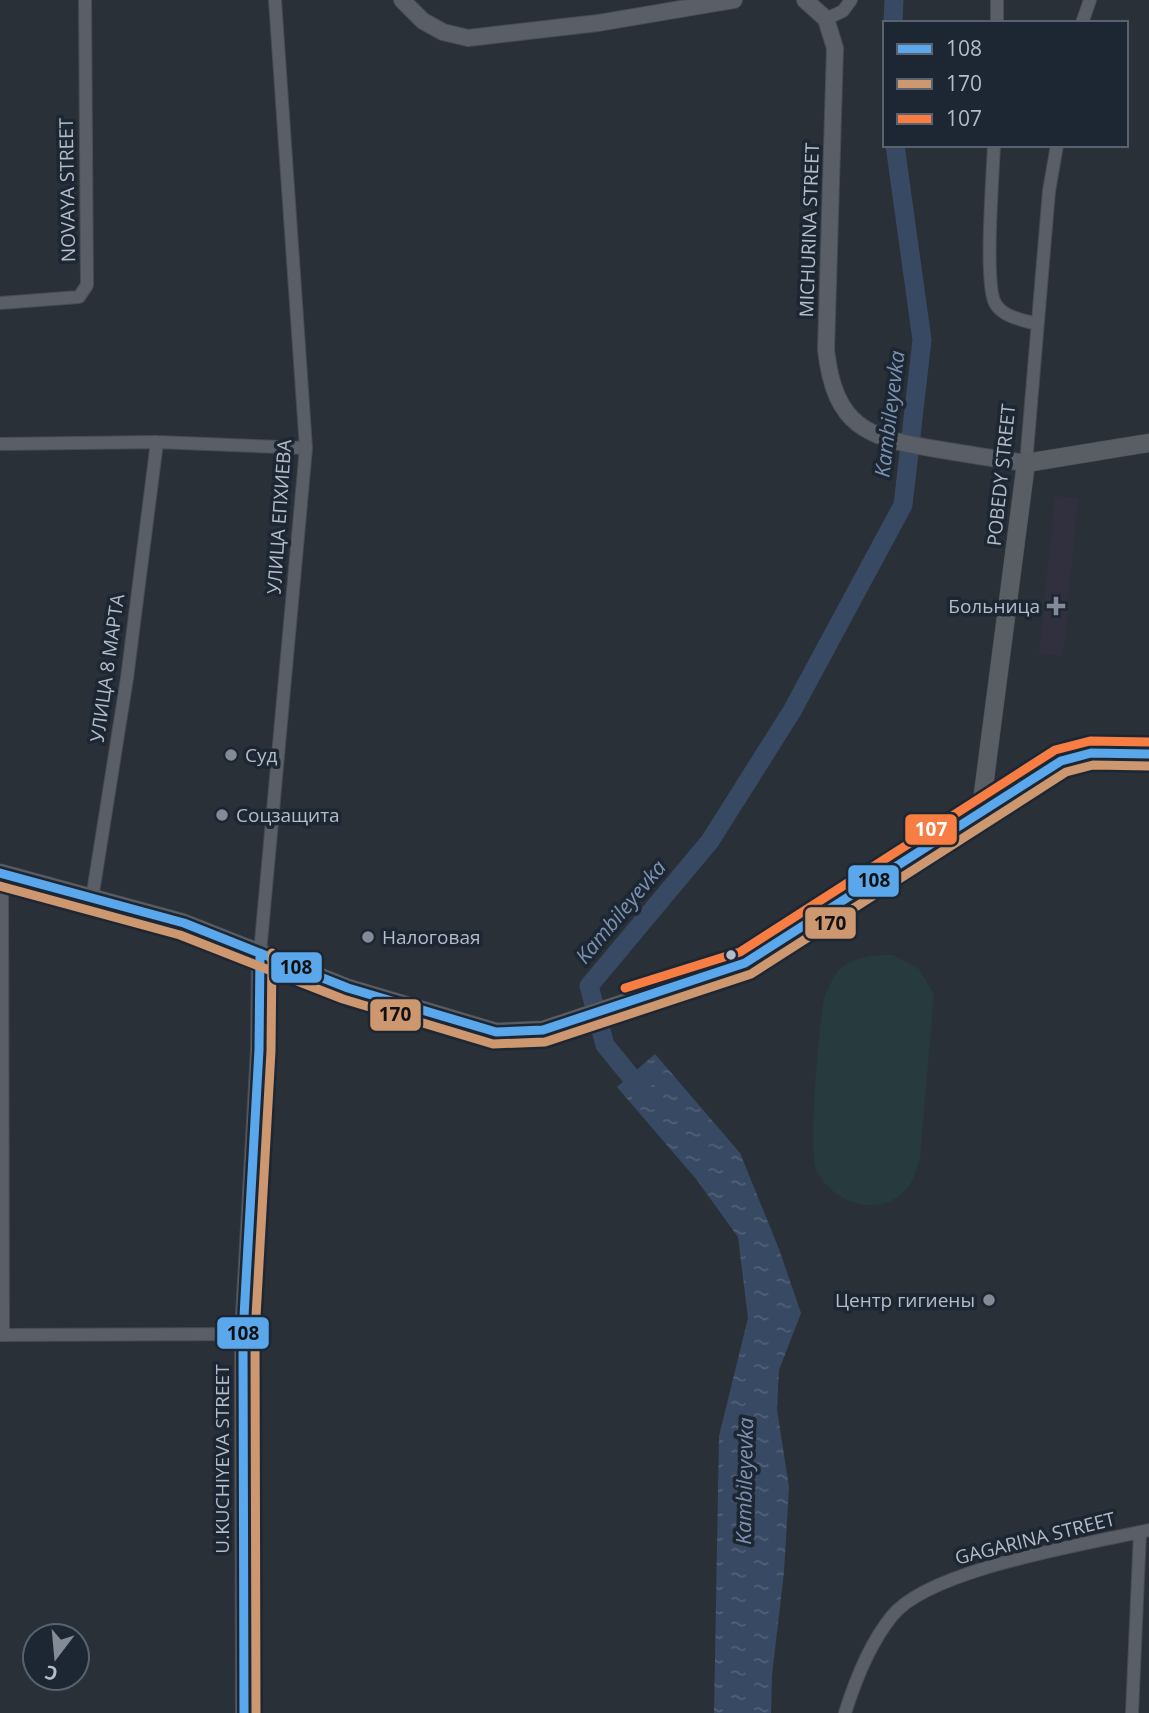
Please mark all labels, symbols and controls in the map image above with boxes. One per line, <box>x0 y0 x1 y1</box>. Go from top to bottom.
legend <box>883 21 1128 147</box>
text: 108 <box>946 34 982 62</box>
text: 170 <box>946 69 982 97</box>
text: 107 <box>946 104 982 132</box>
street label: NOVAYA STREET <box>53 117 81 262</box>
street label: MICHURINA STREET <box>793 142 825 318</box>
water label: Kambileyevka <box>867 349 911 479</box>
street label: POBEDY STREET <box>981 402 1021 547</box>
street label: УЛИЦА ЕПХИЕВА <box>261 439 297 595</box>
street label: УЛИЦА 8 МАРТА <box>84 592 130 744</box>
place label: Больница <box>948 593 1040 619</box>
marker: Больница <box>1046 596 1066 616</box>
place label: Суд <box>245 742 277 768</box>
marker: Суд <box>223 747 239 763</box>
place label: Соцзащита <box>236 802 340 828</box>
marker: Соцзащита <box>214 807 230 823</box>
line badge: 107 <box>904 813 958 846</box>
text: 107 <box>915 816 947 842</box>
water label: Kambileyevka <box>569 854 672 969</box>
line badge: 108 <box>847 864 900 898</box>
text: 108 <box>858 867 890 893</box>
line badge: 170 <box>804 906 857 940</box>
text: 170 <box>814 910 846 936</box>
place label: Налоговая <box>382 924 480 950</box>
marker: Налоговая <box>360 929 376 945</box>
unlabelled marker <box>724 948 738 962</box>
line badge: 108 <box>270 951 323 984</box>
text: 108 <box>280 954 312 980</box>
line badge: 170 <box>369 998 422 1032</box>
text: 170 <box>379 1001 411 1027</box>
place label: Центр гигиены <box>835 1287 975 1313</box>
marker: Центр гигиены <box>981 1292 997 1308</box>
line badge: 108 <box>216 1316 270 1350</box>
text: 108 <box>227 1320 259 1346</box>
street label: U.KUCHIYEVA STREET <box>209 1364 235 1554</box>
water label: Kambileyevka <box>729 1417 759 1545</box>
street label: GAGARINA STREET <box>952 1505 1118 1570</box>
north arrow <box>21 1622 91 1692</box>
text: С <box>42 1659 61 1688</box>

